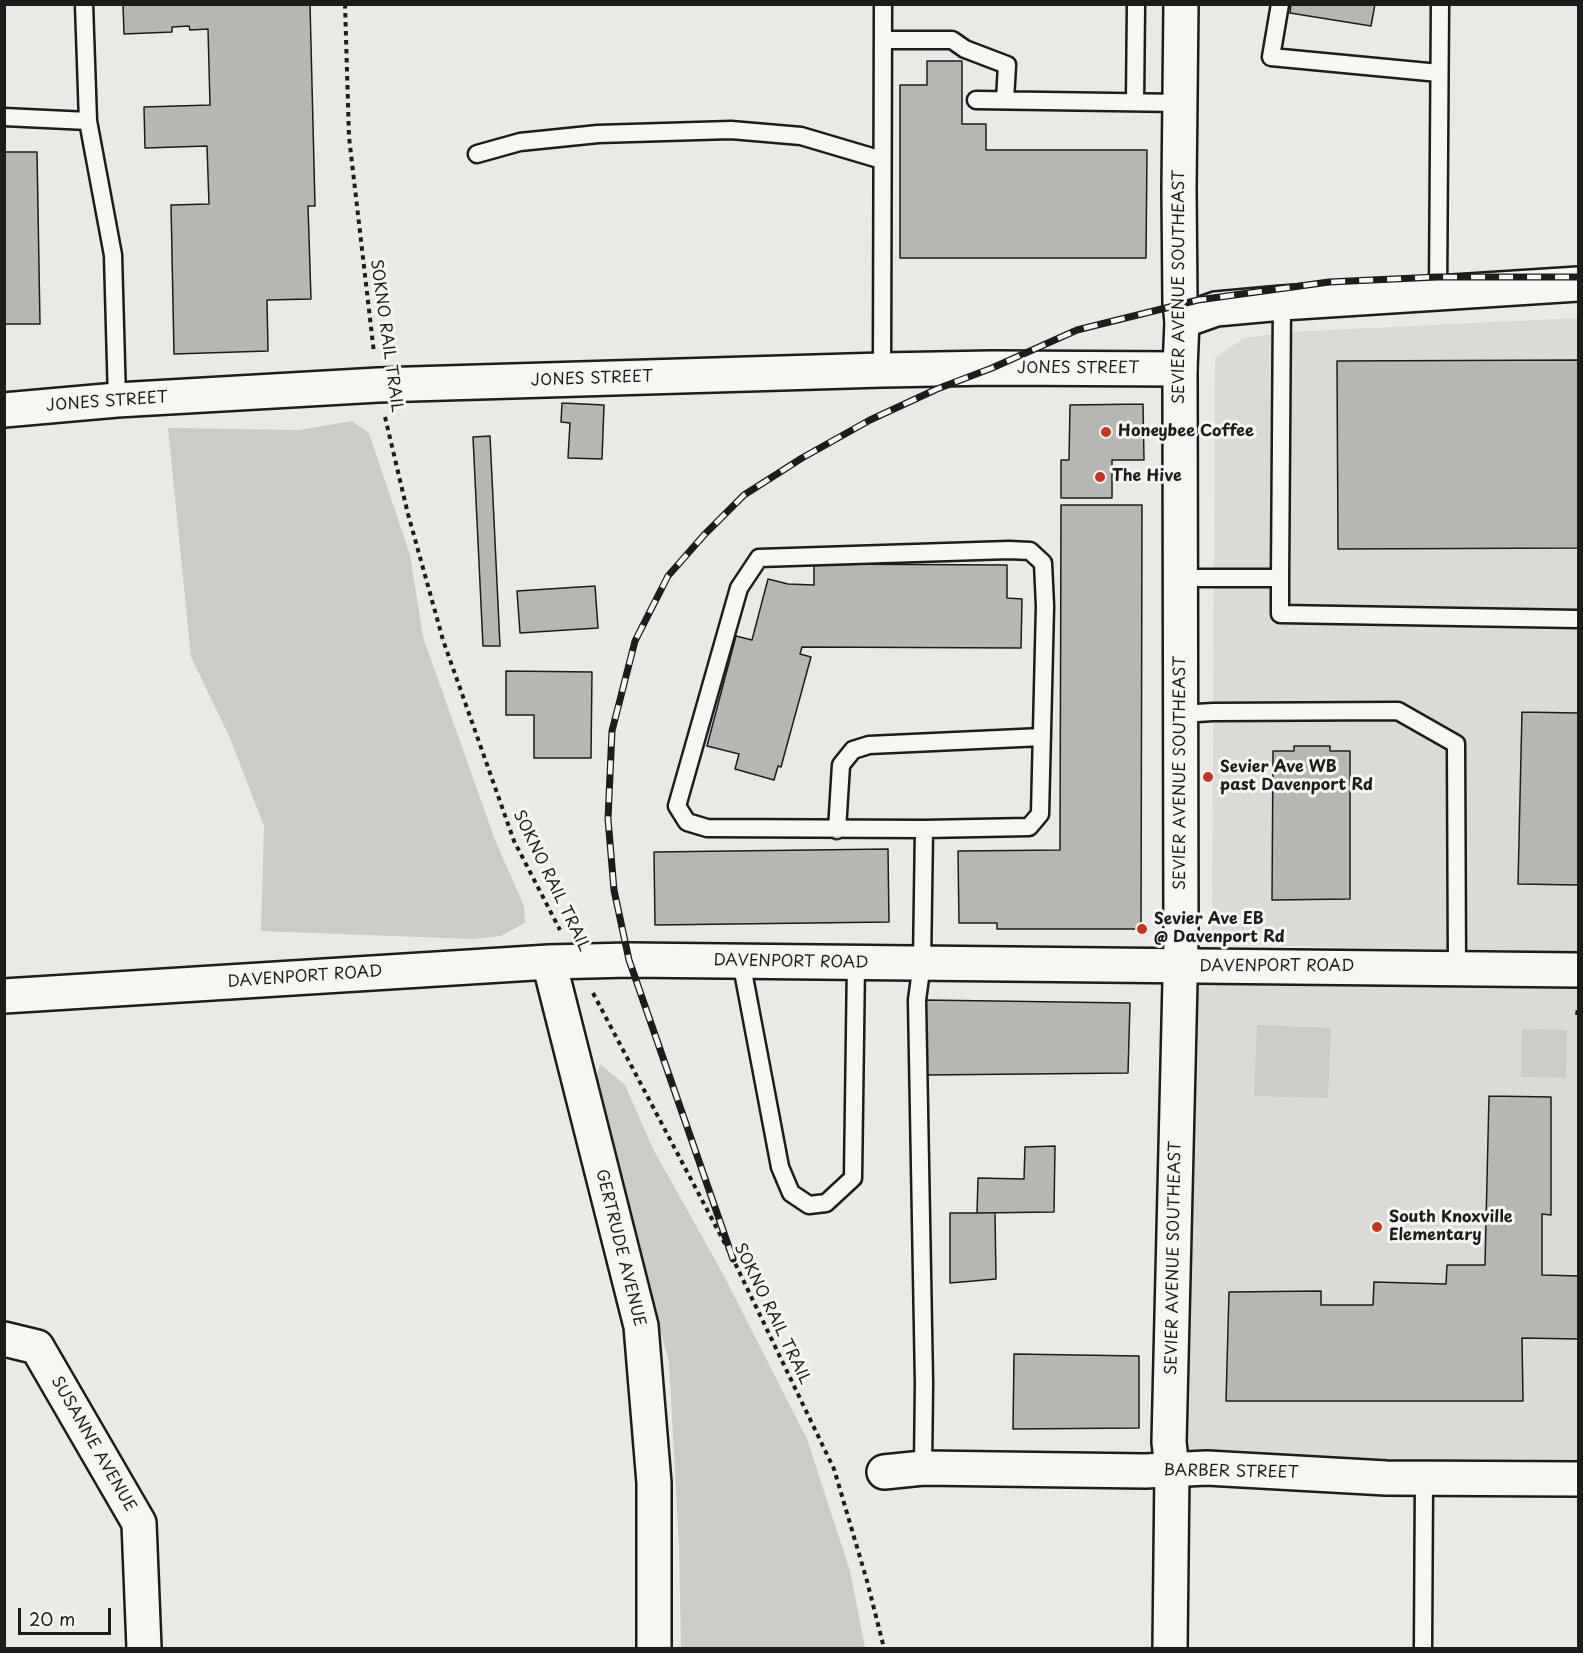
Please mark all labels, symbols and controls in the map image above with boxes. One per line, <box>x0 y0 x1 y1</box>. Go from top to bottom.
street label: SEVIER AVENUE SOUTHEAST <box>1170 170 1190 404</box>
street label: SOKNO RAIL TRAIL <box>366 258 406 414</box>
street label: JONES STREET <box>1017 359 1139 379</box>
street label: JONES STREET <box>531 367 653 391</box>
street label: JONES STREET <box>45 388 169 416</box>
place label: Honeybee Coffee <box>1118 422 1254 442</box>
marker: Honeybee Coffee <box>1099 425 1113 439</box>
place label: The Hive <box>1112 467 1182 487</box>
marker: The Hive <box>1093 470 1107 484</box>
street label: SEVIER AVENUE SOUTHEAST <box>1171 656 1191 890</box>
place label: Sevier Ave WB past Davenport Rd <box>1220 758 1373 796</box>
marker: Sevier Ave WB past Davenport Rd <box>1201 770 1215 784</box>
street label: SOKNO RAIL TRAIL <box>509 807 593 955</box>
place label: Sevier Ave EB @ Davenport Rd <box>1154 910 1285 948</box>
marker: Sevier Ave EB @ Davenport Rd <box>1135 922 1149 936</box>
street label: DAVENPORT ROAD <box>713 951 869 973</box>
street label: DAVENPORT ROAD <box>1200 957 1354 977</box>
street label: DAVENPORT ROAD <box>227 962 383 992</box>
street label: SEVIER AVENUE SOUTHEAST <box>1162 1141 1186 1375</box>
street label: GERTRUDE AVENUE <box>591 1167 649 1329</box>
place label: South Knoxville Elementary <box>1389 1208 1512 1246</box>
marker: South Knoxville Elementary <box>1370 1220 1384 1234</box>
street label: SOKNO RAIL TRAIL <box>730 1240 814 1388</box>
street label: SUSANNE AVENUE <box>46 1373 140 1515</box>
street label: BARBER STREET <box>1163 1461 1299 1483</box>
scale bar <box>21 1596 114 1634</box>
text: 20 m <box>29 1605 75 1632</box>

